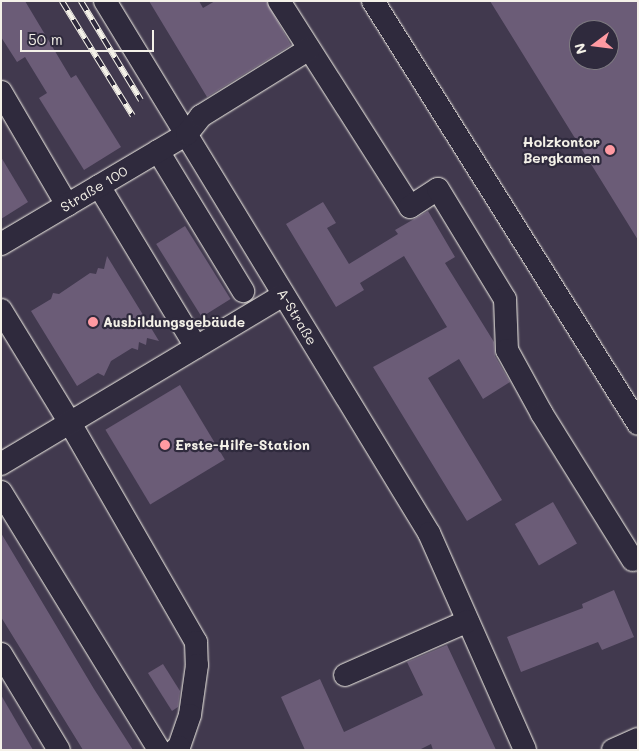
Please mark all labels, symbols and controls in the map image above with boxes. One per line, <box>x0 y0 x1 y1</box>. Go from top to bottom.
scale bar <box>22 20 156 52</box>
north arrow <box>569 20 619 70</box>
text: 50 m <box>28 29 63 49</box>
text: N <box>569 41 591 56</box>
place label: Holzkontor Bergkamen <box>522 134 600 166</box>
marker: Holzkontor Bergkamen <box>604 144 616 156</box>
street label: Straße 100 <box>57 162 131 216</box>
street label: A-Straße <box>274 286 320 348</box>
place label: Ausbildungsgebäude <box>103 314 245 330</box>
marker: Ausbildungsgebäude <box>87 316 99 328</box>
place label: Erste-Hilfe-Station <box>175 437 310 453</box>
marker: Erste-Hilfe-Station <box>159 439 171 451</box>

